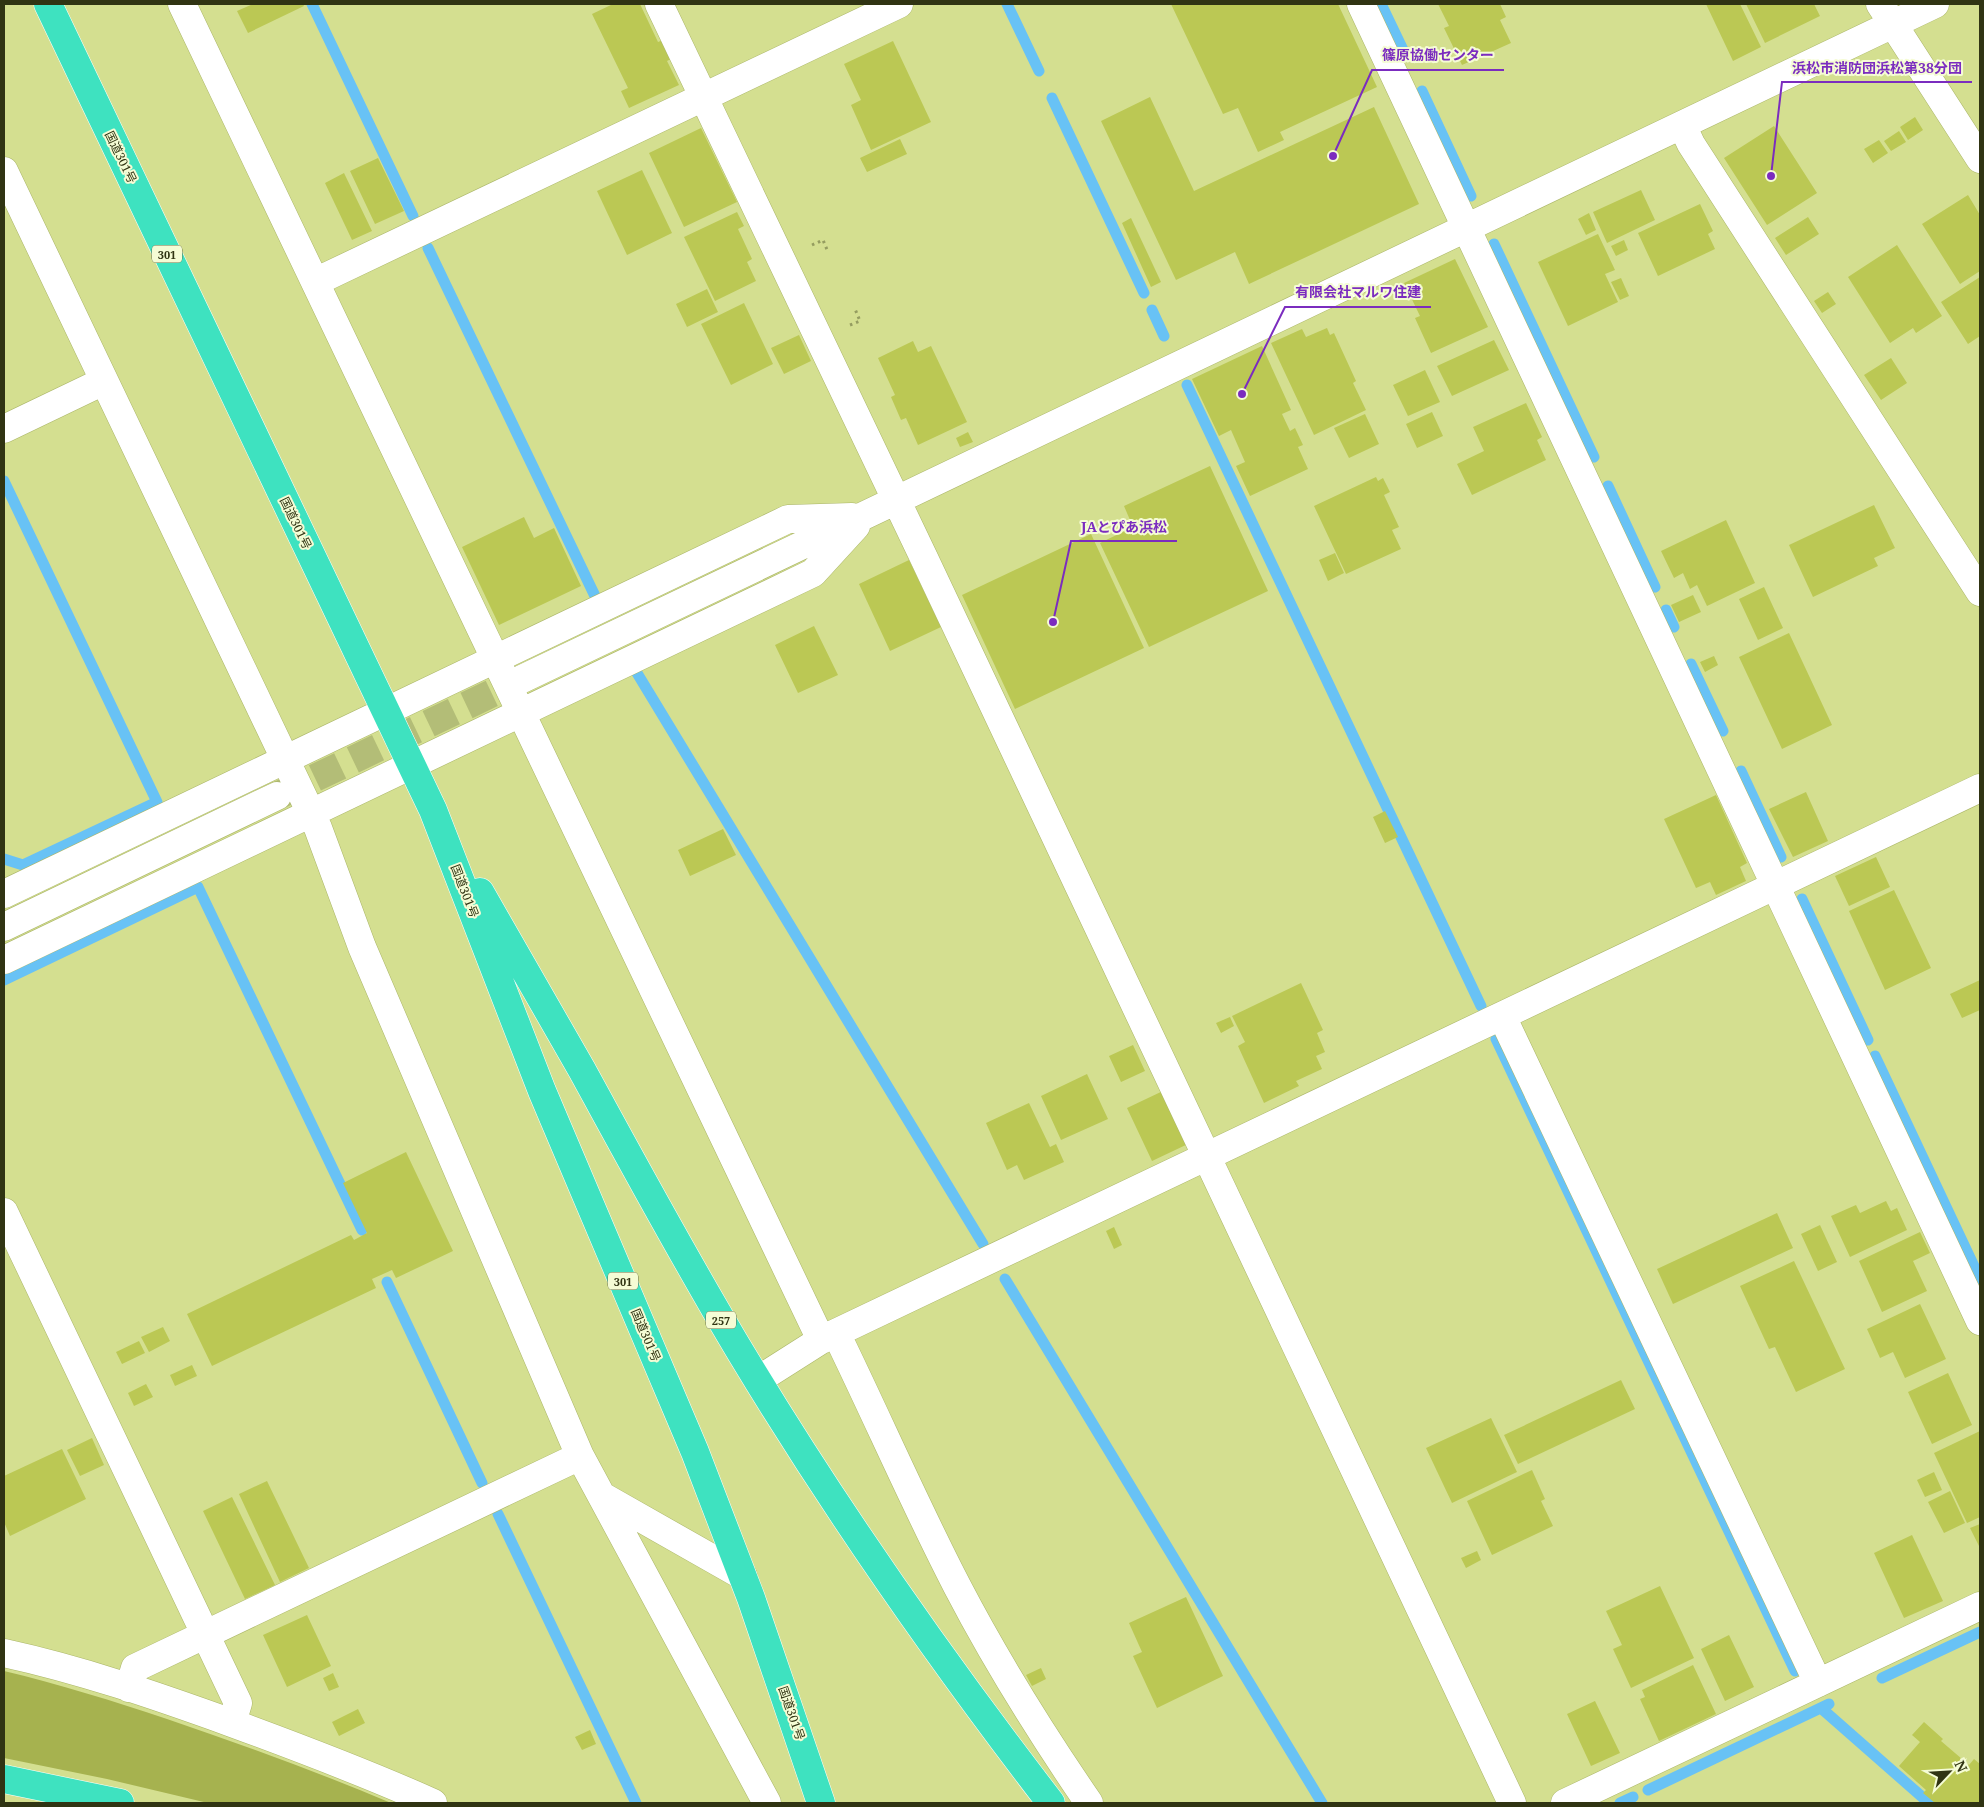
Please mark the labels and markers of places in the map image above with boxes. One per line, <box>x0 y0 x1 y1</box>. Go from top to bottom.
callout: 篠原協働センター <box>1372 41 1504 70</box>
callout: 浜松市消防団浜松第38分団 <box>1782 53 1972 82</box>
callout: 有限会社マルワ住建 <box>1285 278 1431 307</box>
callout: JAとぴあ浜松 <box>1071 512 1177 541</box>

